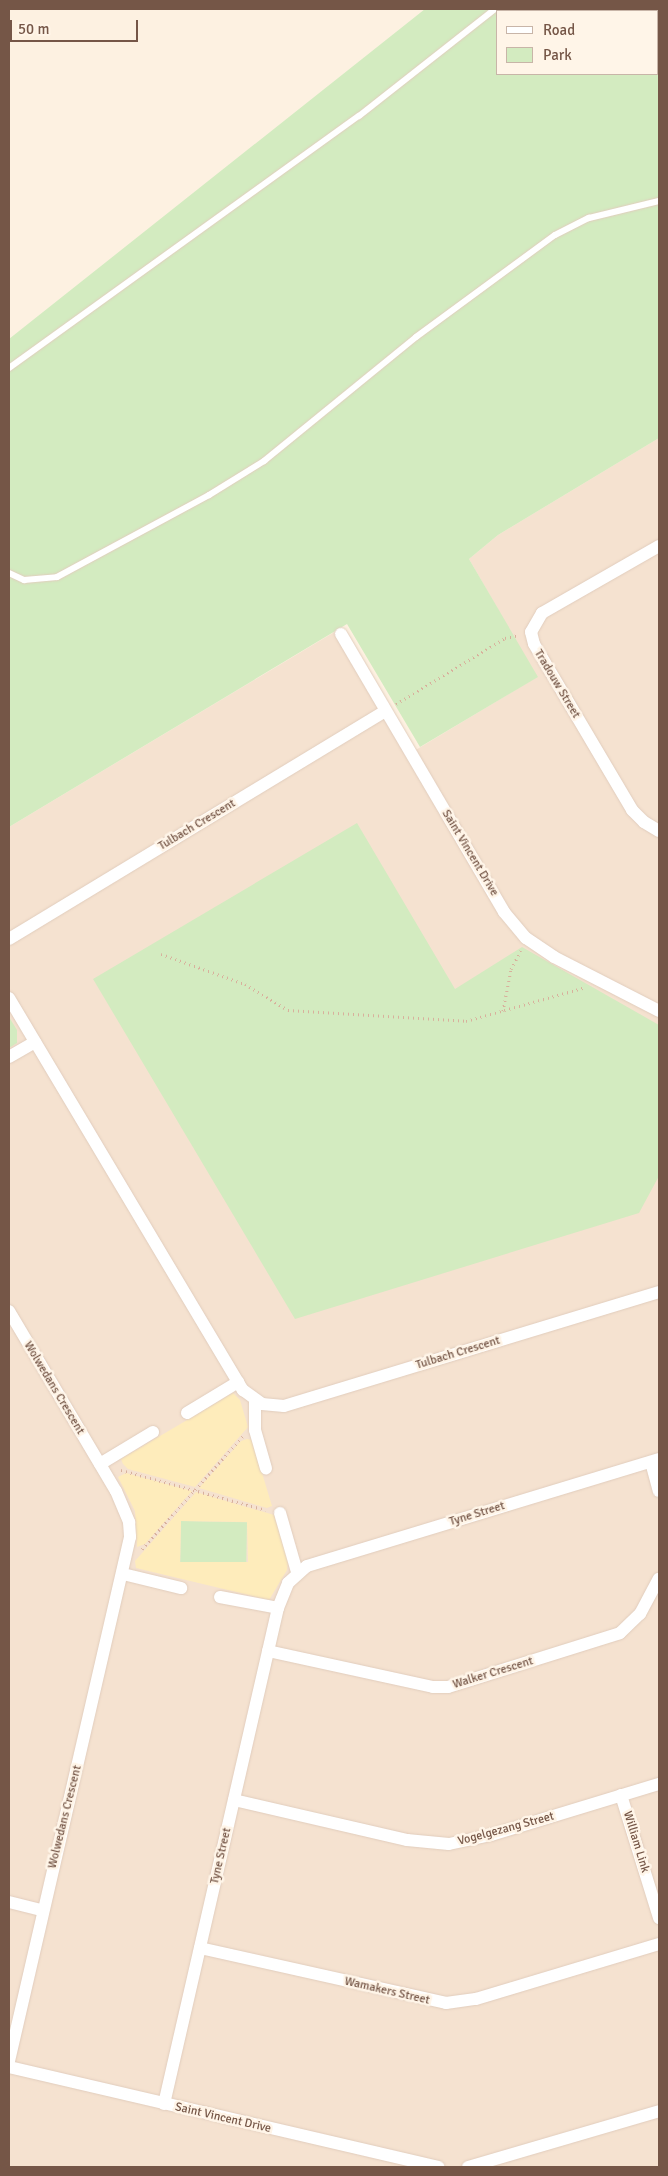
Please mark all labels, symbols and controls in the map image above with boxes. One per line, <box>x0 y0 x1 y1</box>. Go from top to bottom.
scale bar <box>12 10 140 42</box>
legend <box>496 10 658 75</box>
text: 50 m <box>18 20 49 38</box>
text: Road <box>543 21 575 39</box>
text: Park <box>543 46 572 64</box>
street label: Tradouw Street <box>531 647 583 721</box>
street label: Tulbach Crescent <box>156 796 238 854</box>
street label: Saint Vincent Drive <box>439 807 501 899</box>
street label: Tulbach Crescent <box>414 1333 502 1373</box>
street label: Wolwedans Crescent <box>21 1339 87 1437</box>
street label: Tyne Street <box>448 1499 506 1529</box>
street label: Walker Crescent <box>451 1654 535 1692</box>
street label: Wolwedans Crescent <box>45 1764 85 1870</box>
street label: Vogelgezang Street <box>456 1809 556 1849</box>
street label: William Link <box>620 1809 652 1875</box>
street label: Tyne Street <box>208 1827 234 1885</box>
street label: Wamakers Street <box>343 1974 431 2008</box>
street label: Saint Vincent Drive <box>174 2100 272 2136</box>

